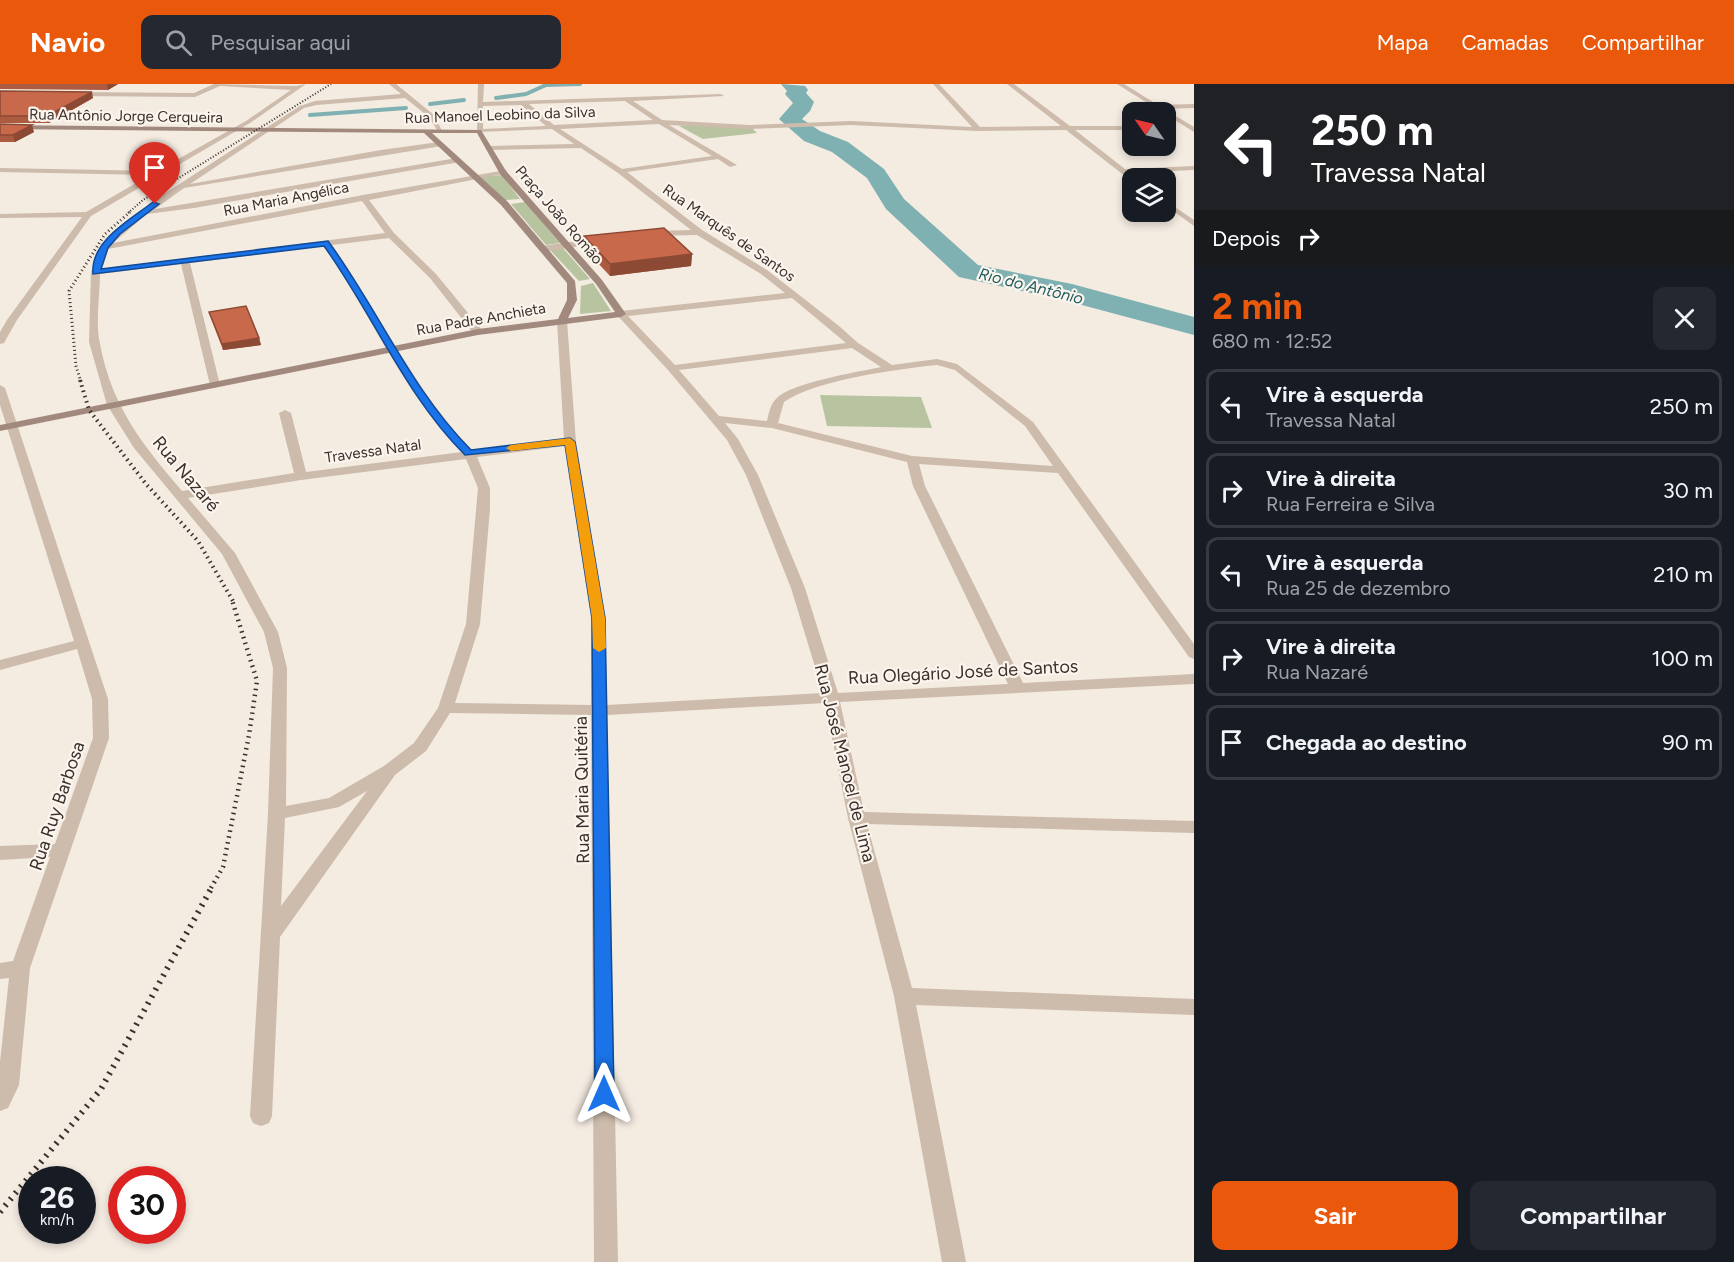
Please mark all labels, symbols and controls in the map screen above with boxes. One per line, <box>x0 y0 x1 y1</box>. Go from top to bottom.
search box <box>141 15 561 69</box>
text: Navio <box>30 25 105 59</box>
icon: search <box>162 26 195 59</box>
text: Pesquisar aqui <box>210 29 351 56</box>
text: Mapa <box>1377 30 1428 55</box>
text: Camadas <box>1461 30 1549 55</box>
text: Compartilhar <box>1582 30 1704 55</box>
north arrow <box>1122 102 1176 156</box>
map controls <box>1122 102 1176 222</box>
street label: Rua Manoel Leobino da Silva <box>404 103 596 127</box>
street label: Rua Antônio Jorge Cerqueira <box>29 105 223 127</box>
text: 250 m <box>1311 105 1434 156</box>
icon: left <box>1212 108 1290 186</box>
pin <box>129 142 180 204</box>
icon: arrive <box>138 151 171 184</box>
text: Travessa Natal <box>1311 156 1486 189</box>
street label: Praça João Romão <box>511 162 607 268</box>
button: layers <box>1122 168 1176 222</box>
street label: Rua Maria Angélica <box>222 178 350 220</box>
street label: Rua Marquês de Santos <box>659 180 799 286</box>
icon: right <box>1292 222 1325 255</box>
text: Depois <box>1212 225 1280 252</box>
water label: Rio do Antônio <box>977 264 1085 308</box>
text: 2 min <box>1212 285 1303 328</box>
button: close <box>1653 287 1716 350</box>
street label: Rua Padre Anchieta <box>415 299 547 339</box>
text: 680 m · 12:52 <box>1212 329 1333 353</box>
text: Vire à esquerda <box>1266 381 1424 408</box>
icon: left <box>1215 390 1248 423</box>
text: 250 m <box>1650 393 1713 420</box>
text: Travessa Natal <box>1266 408 1396 432</box>
street label: Rua Nazaré <box>148 432 224 516</box>
street label: Travessa Natal <box>324 435 422 467</box>
text: Vire à direita <box>1266 465 1396 492</box>
icon: right <box>1215 474 1248 507</box>
text: 30 m <box>1663 477 1713 504</box>
text: Rua Ferreira e Silva <box>1266 492 1435 516</box>
text: Vire à esquerda <box>1266 549 1424 576</box>
icon: left <box>1215 558 1248 591</box>
text: 210 m <box>1653 561 1713 588</box>
text: Rua 25 de dezembro <box>1266 576 1451 600</box>
text: Vire à direita <box>1266 633 1396 660</box>
icon: right <box>1215 642 1248 675</box>
text: 100 m <box>1652 645 1713 672</box>
street label: Rua Olegário José de Santos <box>847 655 1079 689</box>
text: Rua Nazaré <box>1266 660 1368 684</box>
street label: Rua José Manoel de Lima <box>810 662 880 864</box>
street label: Rua Maria Quitéria <box>570 716 594 864</box>
icon: arrive <box>1215 726 1248 759</box>
text: Chegada ao destino <box>1266 729 1467 756</box>
text: 90 m <box>1662 729 1713 756</box>
street label: Rua Ruy Barbosa <box>25 739 89 873</box>
position arrow <box>572 1062 636 1126</box>
speed limit sign: 30 <box>108 1166 186 1244</box>
text: 26 <box>40 1179 74 1216</box>
button: Sair <box>1212 1181 1458 1250</box>
button: Compartilhar <box>1470 1181 1716 1250</box>
text: km/h <box>40 1211 74 1229</box>

